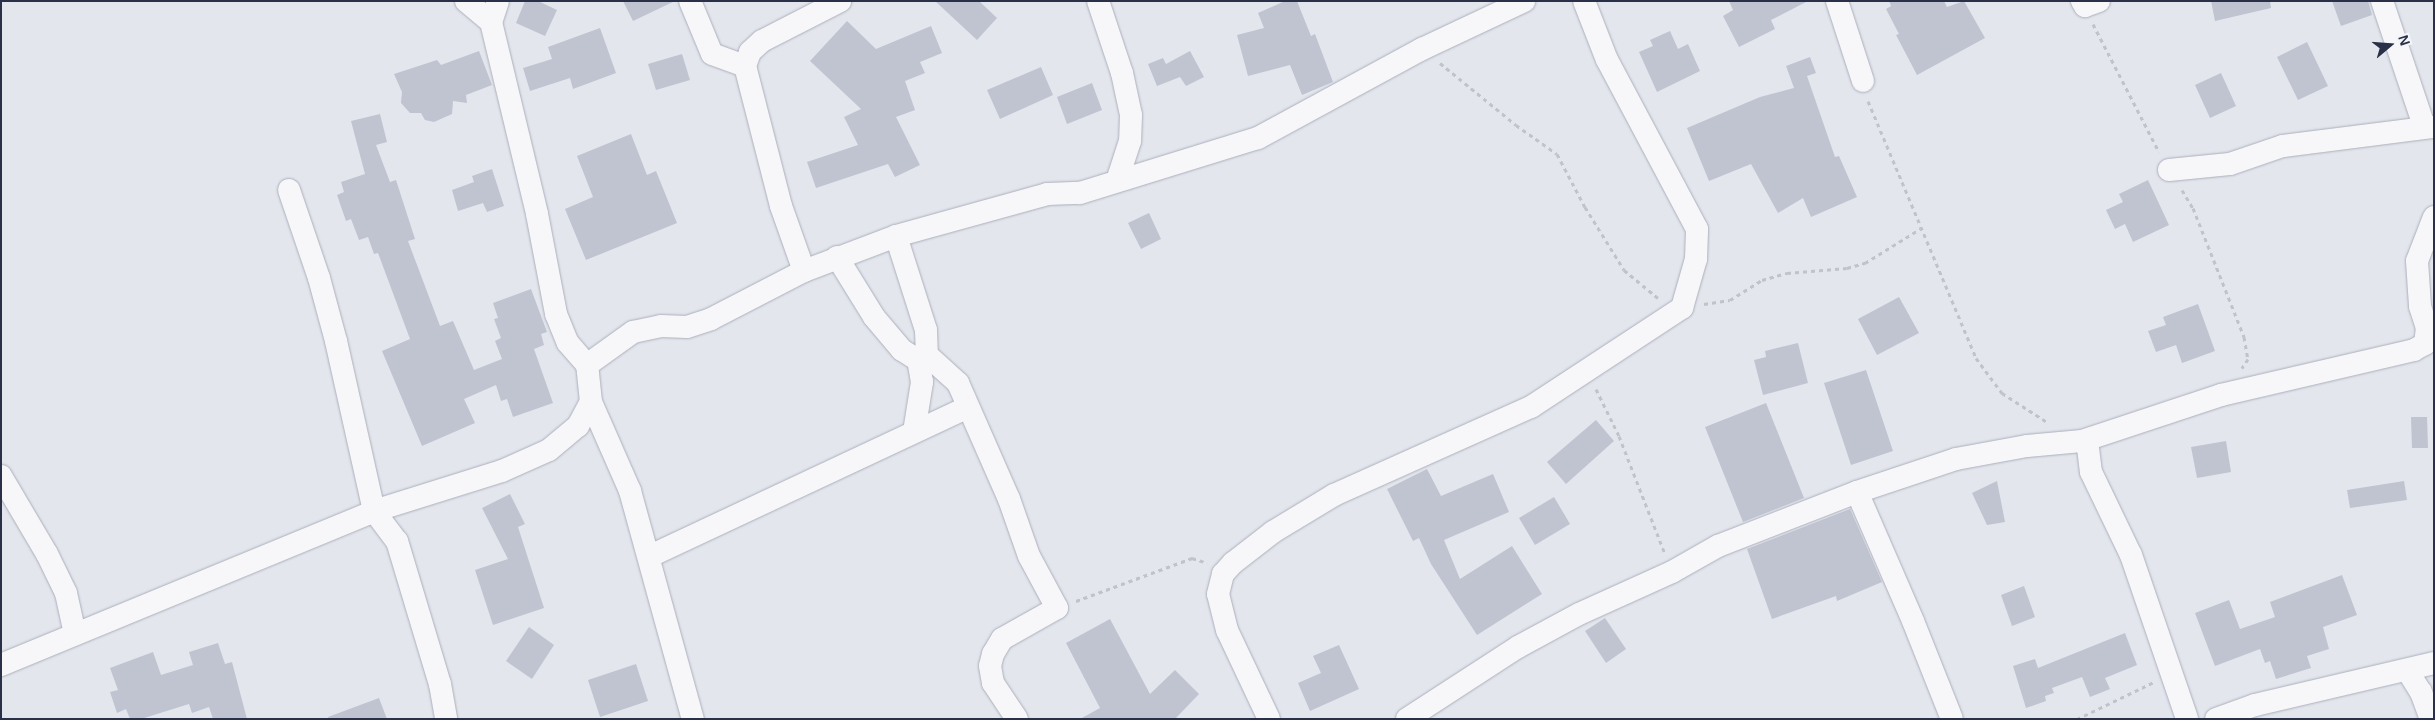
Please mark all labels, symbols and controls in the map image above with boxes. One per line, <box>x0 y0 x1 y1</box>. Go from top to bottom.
north arrow <box>2365 20 2415 70</box>
text: N <box>2395 33 2413 48</box>

